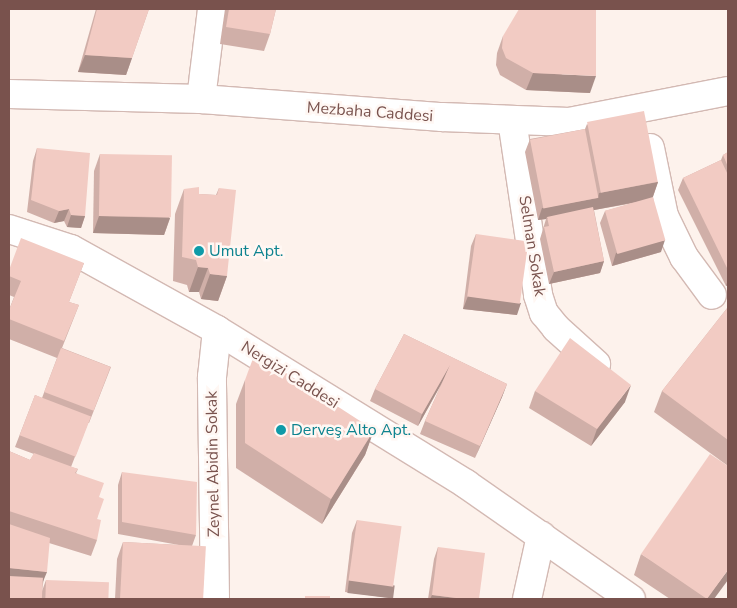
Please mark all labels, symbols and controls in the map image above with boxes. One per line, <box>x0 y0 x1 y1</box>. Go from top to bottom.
street label: Mezbaha Caddesi <box>306 98 434 126</box>
street label: Selman Sokak <box>515 194 549 298</box>
place label: Umut Apt. <box>209 241 283 261</box>
marker: Umut Apt. <box>193 245 205 257</box>
street label: Nergizi Caddesi <box>237 337 343 413</box>
street label: Zeynel Abidin Sokak <box>202 391 224 537</box>
place label: Derveş Alto Apt. <box>291 420 411 440</box>
marker: Derveş Alto Apt. <box>275 424 287 436</box>

